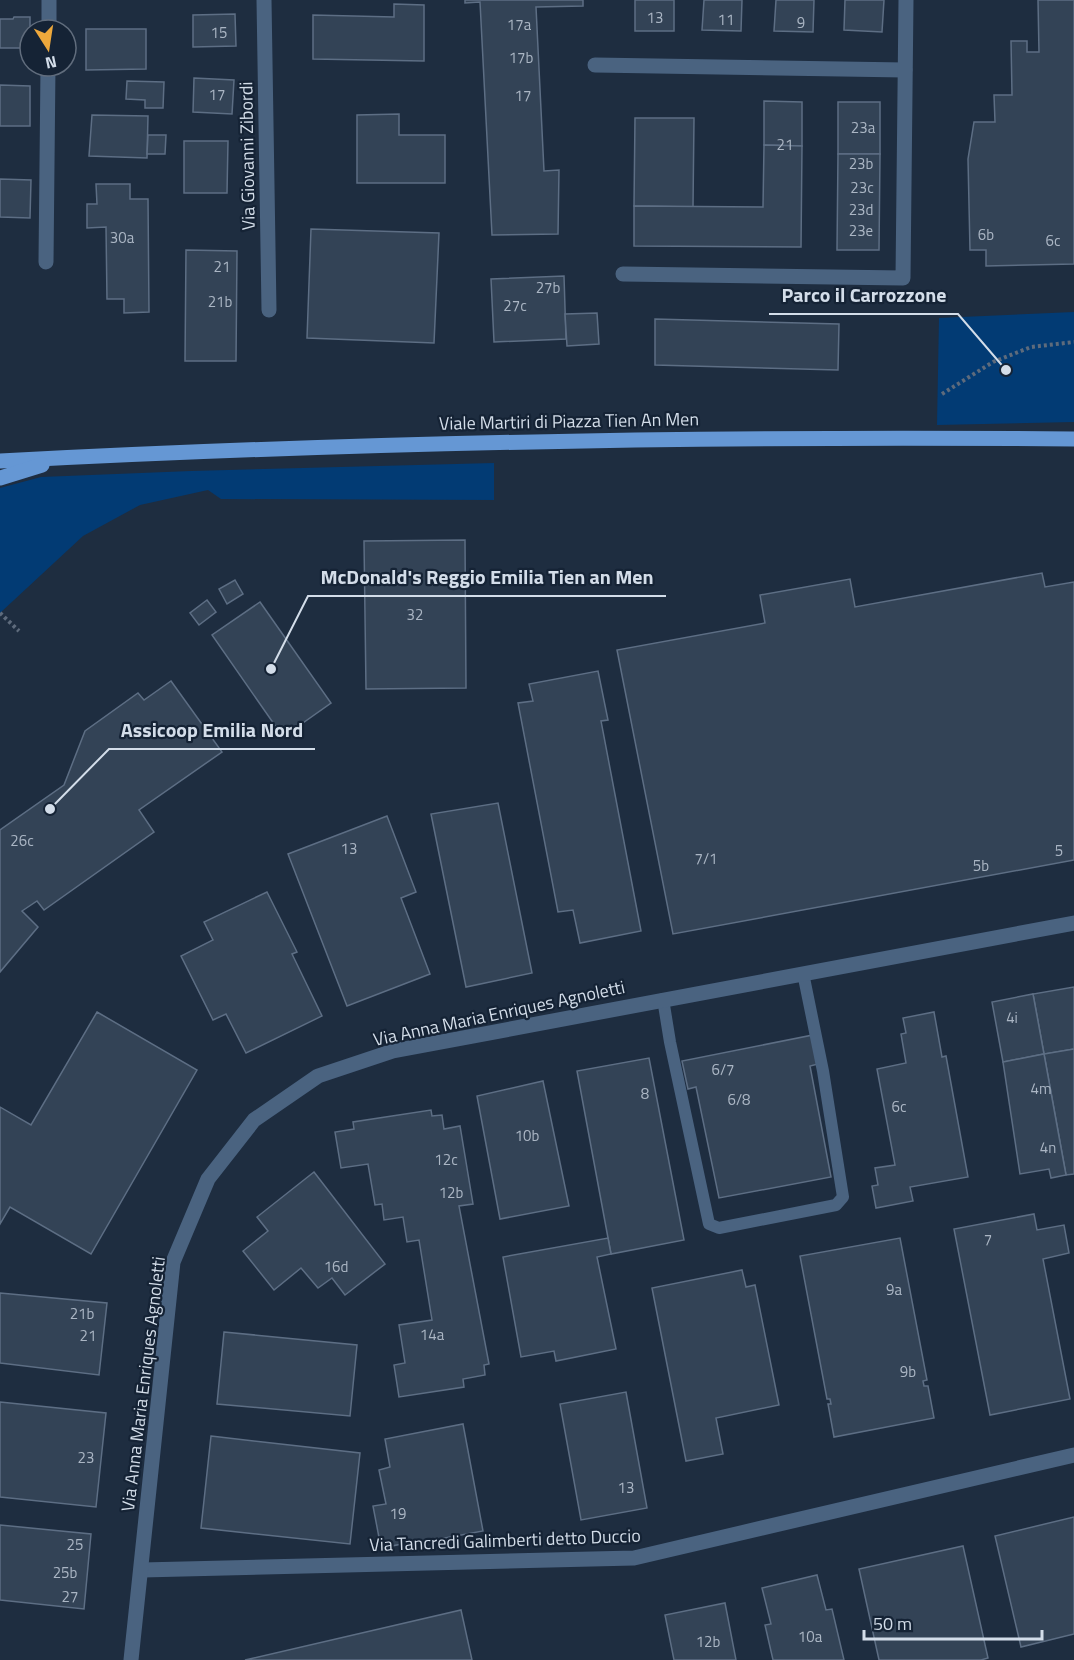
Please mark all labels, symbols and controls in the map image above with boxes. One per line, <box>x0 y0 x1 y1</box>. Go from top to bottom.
house number: 13 <box>647 6 663 29</box>
house number: 11 <box>718 8 734 31</box>
house number: 9 <box>797 11 805 34</box>
house number: 17a <box>507 13 532 36</box>
north arrow <box>18 18 78 78</box>
house number: 15 <box>211 21 227 44</box>
house number: 17b <box>509 46 533 69</box>
text: N <box>43 50 59 76</box>
street label: Via Giovanni Zibordi <box>232 81 262 231</box>
house number: 17 <box>209 83 225 106</box>
house number: 17 <box>515 84 531 107</box>
house number: 23a <box>851 116 876 139</box>
house number: 21 <box>777 133 793 156</box>
house number: 23b <box>849 152 873 175</box>
house number: 23c <box>850 176 874 199</box>
house number: 23d <box>849 198 873 221</box>
house number: 23e <box>849 219 873 242</box>
house number: 6b <box>978 223 994 246</box>
house number: 30a <box>110 226 135 249</box>
house number: 6c <box>1046 229 1060 252</box>
house number: 21 <box>214 255 230 278</box>
house number: 27b <box>536 276 560 299</box>
callout: Parco il Carrozzone <box>769 276 958 314</box>
text: Parco il Carrozzone <box>782 279 946 310</box>
house number: 21b <box>208 290 232 313</box>
house number: 27c <box>503 294 527 317</box>
street label: Viale Martiri di Piazza Tien An Men <box>439 405 699 437</box>
callout: McDonald's Reggio Emilia Tien an Men <box>308 558 666 596</box>
text: McDonald's Reggio Emilia Tien an Men <box>320 561 654 592</box>
house number: 32 <box>407 603 423 626</box>
callout: Assicoop Emilia Nord <box>109 711 315 749</box>
text: Assicoop Emilia Nord <box>121 714 303 745</box>
house number: 26c <box>10 829 34 852</box>
house number: 13 <box>341 837 357 860</box>
house number: 5 <box>1055 839 1063 862</box>
house number: 7/1 <box>695 847 717 870</box>
house number: 5b <box>973 854 989 877</box>
street label: Via Anna Maria Enriques Agnoletti <box>371 973 627 1053</box>
house number: 4i <box>1006 1006 1018 1029</box>
house number: 6/7 <box>712 1058 734 1081</box>
house number: 4m <box>1031 1077 1051 1100</box>
house number: 8 <box>641 1082 649 1105</box>
house number: 6/8 <box>728 1088 750 1111</box>
house number: 6c <box>892 1095 906 1118</box>
house number: 10b <box>515 1124 539 1147</box>
house number: 4n <box>1040 1136 1056 1159</box>
house number: 12c <box>434 1148 458 1171</box>
house number: 12b <box>439 1181 463 1204</box>
house number: 7 <box>984 1228 992 1251</box>
street label: Via Anna Maria Enriques Agnoletti <box>114 1255 172 1513</box>
house number: 16d <box>324 1255 348 1278</box>
house number: 9a <box>886 1278 902 1301</box>
house number: 21b <box>70 1302 94 1325</box>
house number: 14a <box>420 1323 445 1346</box>
house number: 21 <box>80 1324 96 1347</box>
house number: 9b <box>900 1360 916 1383</box>
house number: 23 <box>78 1446 94 1469</box>
house number: 13 <box>618 1476 634 1499</box>
house number: 19 <box>390 1502 406 1525</box>
street label: Via Tancredi Galimberti detto Duccio <box>369 1522 641 1558</box>
house number: 25 <box>67 1533 83 1556</box>
house number: 25b <box>53 1561 77 1584</box>
house number: 27 <box>62 1585 78 1608</box>
scale bar <box>864 1603 1042 1641</box>
text: 50 m <box>873 1610 912 1637</box>
house number: 10a <box>798 1625 823 1648</box>
house number: 12b <box>696 1630 720 1653</box>

